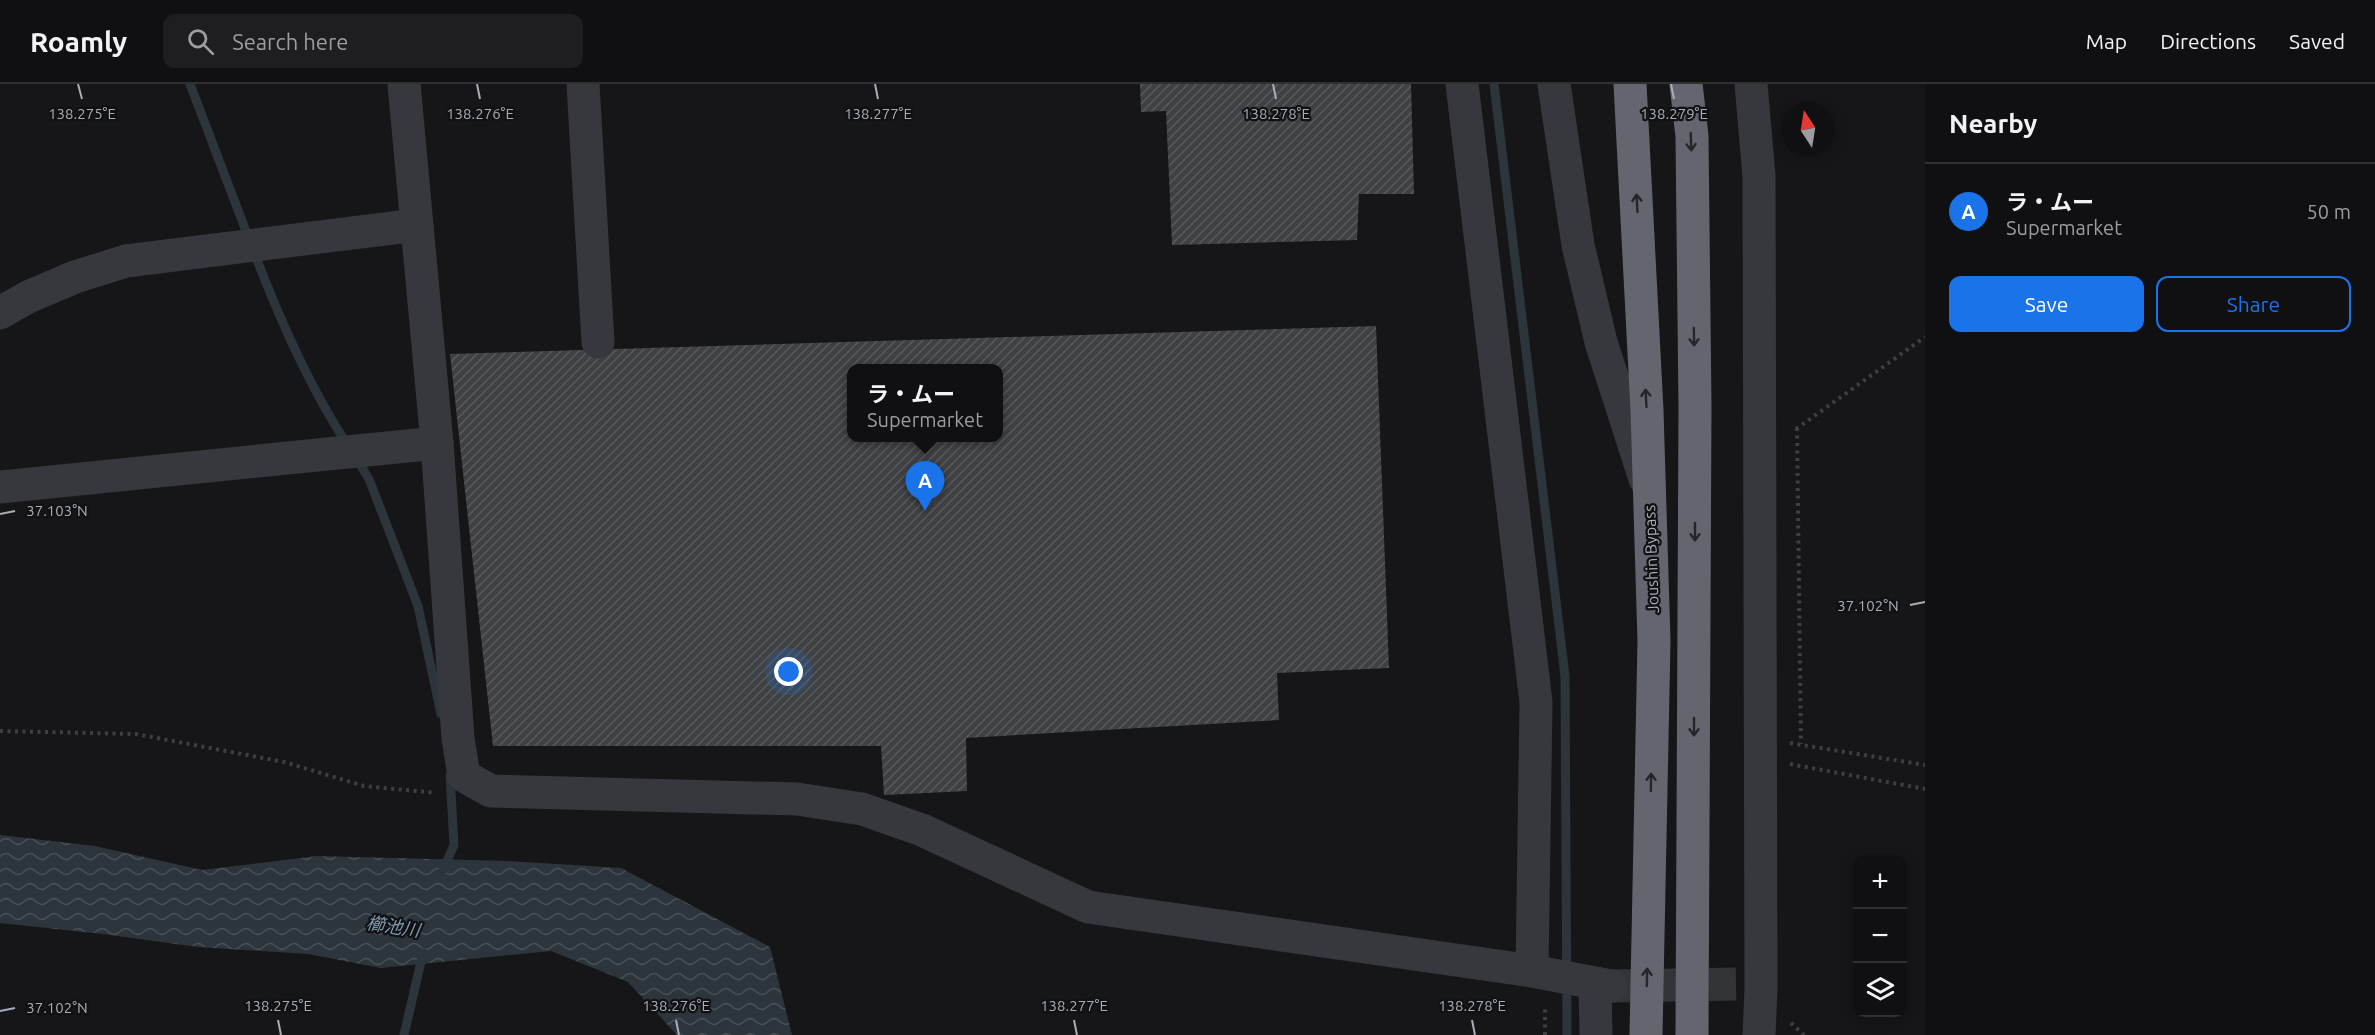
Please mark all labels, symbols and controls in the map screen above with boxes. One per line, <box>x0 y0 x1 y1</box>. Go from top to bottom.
search box <box>163 14 583 68</box>
icon: search <box>184 25 217 58</box>
text: Roamly <box>30 26 127 57</box>
text: Search here <box>232 29 348 54</box>
text: Map <box>2086 29 2127 53</box>
text: Directions <box>2160 29 2256 53</box>
text: Saved <box>2289 29 2345 53</box>
north arrow <box>1781 102 1835 156</box>
text: 138.275°E <box>48 105 116 122</box>
text: 138.276°E <box>446 105 514 122</box>
text: 138.277°E <box>844 105 912 122</box>
text: 138.278°E <box>1242 105 1310 122</box>
text: 138.279°E <box>1640 105 1708 122</box>
text: Nearby <box>1949 109 2037 138</box>
one-way arrow <box>1686 132 1697 152</box>
text: ラ・ムー <box>2006 189 2094 214</box>
one-way arrow <box>1631 193 1642 213</box>
text: A <box>1961 200 1976 223</box>
text: 50 m <box>2307 200 2351 223</box>
text: Supermarket <box>2006 216 2122 239</box>
button: Save <box>1949 276 2144 332</box>
button: Share <box>2156 276 2351 332</box>
one-way arrow <box>1689 327 1700 347</box>
popup <box>847 364 1003 442</box>
text: ラ・ムー <box>867 381 955 406</box>
one-way arrow <box>1641 388 1652 408</box>
text: Supermarket <box>867 408 983 431</box>
pin: A <box>906 462 944 511</box>
text: 37.103°N <box>26 502 88 519</box>
street label: Joushin Bypass <box>1640 504 1662 614</box>
one-way arrow <box>1689 522 1701 542</box>
text: 37.102°N <box>1837 597 1899 614</box>
your location <box>774 657 803 686</box>
one-way arrow <box>1688 717 1700 737</box>
one-way arrow <box>1645 772 1657 792</box>
map controls <box>1853 855 1907 1017</box>
button: + <box>1853 855 1907 909</box>
button: − <box>1853 909 1907 963</box>
water label: 櫛池川 <box>365 912 423 940</box>
button: layers <box>1853 963 1907 1017</box>
one-way arrow <box>1641 967 1653 987</box>
text: 138.275°E <box>244 997 312 1014</box>
text: 138.276°E <box>642 997 710 1014</box>
text: 138.277°E <box>1040 997 1108 1014</box>
text: 138.278°E <box>1438 997 1506 1014</box>
text: 37.102°N <box>26 999 88 1016</box>

